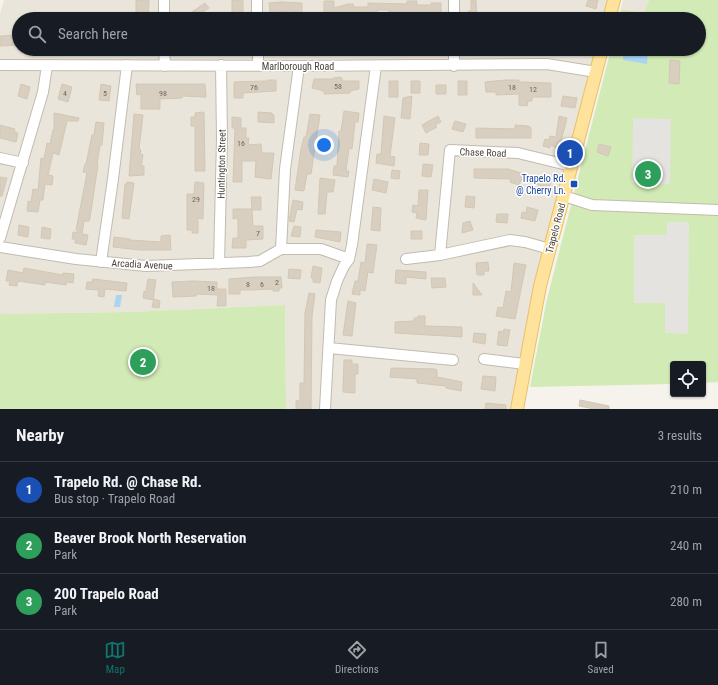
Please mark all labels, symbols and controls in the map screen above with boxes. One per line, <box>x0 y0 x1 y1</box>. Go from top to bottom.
search box <box>12 12 706 56</box>
icon: search <box>26 23 48 45</box>
text: Search here <box>58 25 128 43</box>
street label: Marlborough Road <box>262 61 334 72</box>
house number: 58 <box>334 82 342 91</box>
house number: 76 <box>250 83 258 92</box>
house number: 18 <box>508 83 516 92</box>
house number: 12 <box>529 85 537 94</box>
house number: 4 <box>63 89 67 98</box>
house number: 5 <box>103 89 107 98</box>
house number: 98 <box>159 89 167 98</box>
street label: Huntington Street <box>215 129 228 199</box>
your location <box>314 135 334 155</box>
pin: 1 <box>557 138 583 168</box>
house number: 16 <box>237 139 245 148</box>
street label: Chase Road <box>459 146 507 159</box>
pin: 3 <box>635 159 661 189</box>
place label: Trapelo Rd. @ Cherry Ln. <box>516 173 566 196</box>
marker: Trapelo Rd. @ Cherry Ln. <box>569 179 579 189</box>
house number: 29 <box>192 195 200 204</box>
street label: Trapelo Road <box>543 202 568 255</box>
house number: 7 <box>256 229 260 238</box>
street label: Arcadia Avenue <box>111 257 173 272</box>
house number: 2 <box>275 278 279 287</box>
house number: 8 <box>246 280 250 289</box>
house number: 6 <box>260 280 264 289</box>
house number: 18 <box>207 284 215 293</box>
pin: 2 <box>130 347 156 377</box>
map controls <box>670 361 706 397</box>
button: locate <box>670 361 706 397</box>
text: Nearby <box>16 425 64 445</box>
text: 3 results <box>658 428 702 443</box>
text: Trapelo Rd. @ Chase Rd. <box>54 473 202 491</box>
text: 1 <box>26 482 32 497</box>
text: 210 m <box>670 482 702 497</box>
text: Bus stop · Trapelo Road <box>54 491 175 506</box>
text: Beaver Brook North Reservation <box>54 529 246 547</box>
text: 2 <box>26 538 32 553</box>
text: 240 m <box>670 538 702 553</box>
text: Park <box>54 547 77 562</box>
text: 200 Trapelo Road <box>54 585 159 603</box>
text: 3 <box>26 594 32 609</box>
text: 280 m <box>670 594 702 609</box>
text: Park <box>54 603 77 618</box>
tab: Map <box>104 639 126 676</box>
tab: Directions <box>335 639 379 676</box>
tab: Saved <box>588 639 614 676</box>

